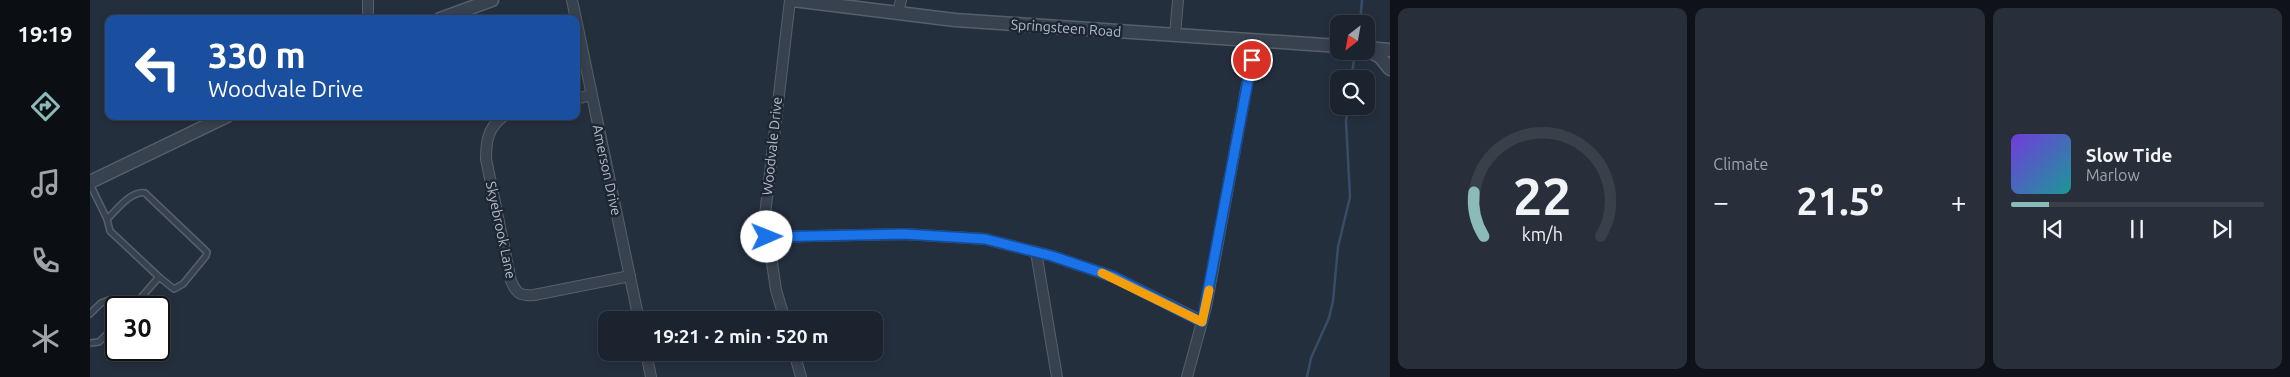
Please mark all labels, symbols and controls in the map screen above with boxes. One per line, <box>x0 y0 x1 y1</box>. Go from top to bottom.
north arrow <box>1330 15 1375 60</box>
map controls <box>1330 15 1375 115</box>
street label: Springsteen Road <box>1010 16 1122 40</box>
text: 19:19 <box>17 21 73 46</box>
icon: left <box>125 35 190 100</box>
text: 330 m <box>208 35 306 75</box>
pin <box>1231 39 1273 81</box>
icon: arrive <box>1238 46 1266 74</box>
button: search <box>1330 70 1375 115</box>
text: Woodvale Drive <box>208 76 364 101</box>
icon: directions <box>28 89 63 124</box>
street label: Woodvale Drive <box>759 96 785 196</box>
street label: Amerson Drive <box>590 123 624 217</box>
text: Slow Tide <box>2086 144 2172 166</box>
text: Climate <box>1713 155 1768 173</box>
icon: music <box>28 166 63 201</box>
text: Marlow <box>2086 166 2140 184</box>
text: 22 <box>1513 167 1572 225</box>
street label: Skyebrook Lane <box>483 180 519 280</box>
text: 21.5° <box>1796 180 1884 222</box>
text: − <box>1713 186 1729 217</box>
text: + <box>1951 186 1967 217</box>
position arrow <box>740 210 792 262</box>
icon: previous <box>2039 215 2067 243</box>
icon: pause <box>2123 215 2151 243</box>
icon: next <box>2208 215 2236 243</box>
text: km/h <box>1522 224 1563 244</box>
icon: phone <box>28 243 63 278</box>
speed limit sign: 30 <box>105 296 170 361</box>
icon: climate <box>28 321 63 356</box>
text: 19:21 · 2 min · 520 m <box>653 325 828 347</box>

